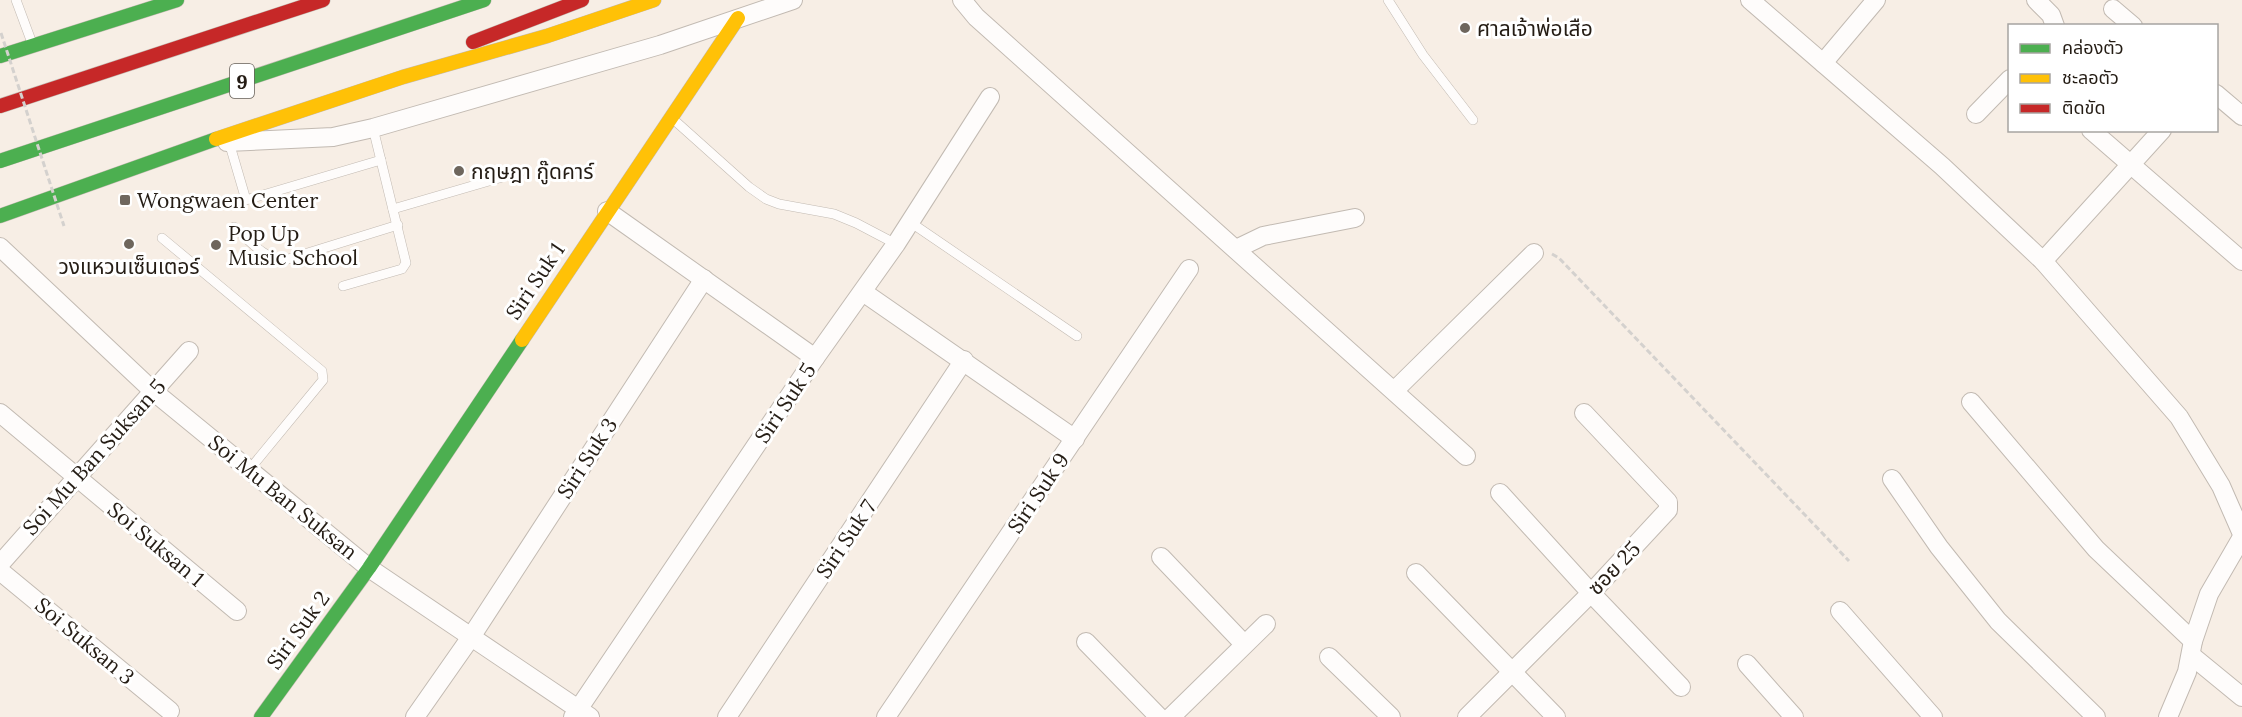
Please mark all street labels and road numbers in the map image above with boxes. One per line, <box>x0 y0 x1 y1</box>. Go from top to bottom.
road number: 9 <box>230 64 254 98</box>
street label: Siri Suk 1 <box>499 237 571 325</box>
street label: Siri Suk 5 <box>748 358 822 448</box>
street label: Soi Mu Ban Suksan 5 <box>17 373 171 541</box>
street label: Siri Suk 3 <box>551 412 623 504</box>
street label: Soi Mu Ban Suksan <box>203 429 363 566</box>
street label: Siri Suk 9 <box>1001 448 1075 538</box>
street label: Siri Suk 7 <box>810 494 882 583</box>
street label: Soi Suksan 1 <box>102 496 210 592</box>
street label: ซอย 25 <box>1582 535 1646 601</box>
street label: Siri Suk 2 <box>260 585 336 675</box>
street label: Soi Suksan 3 <box>30 592 140 690</box>

